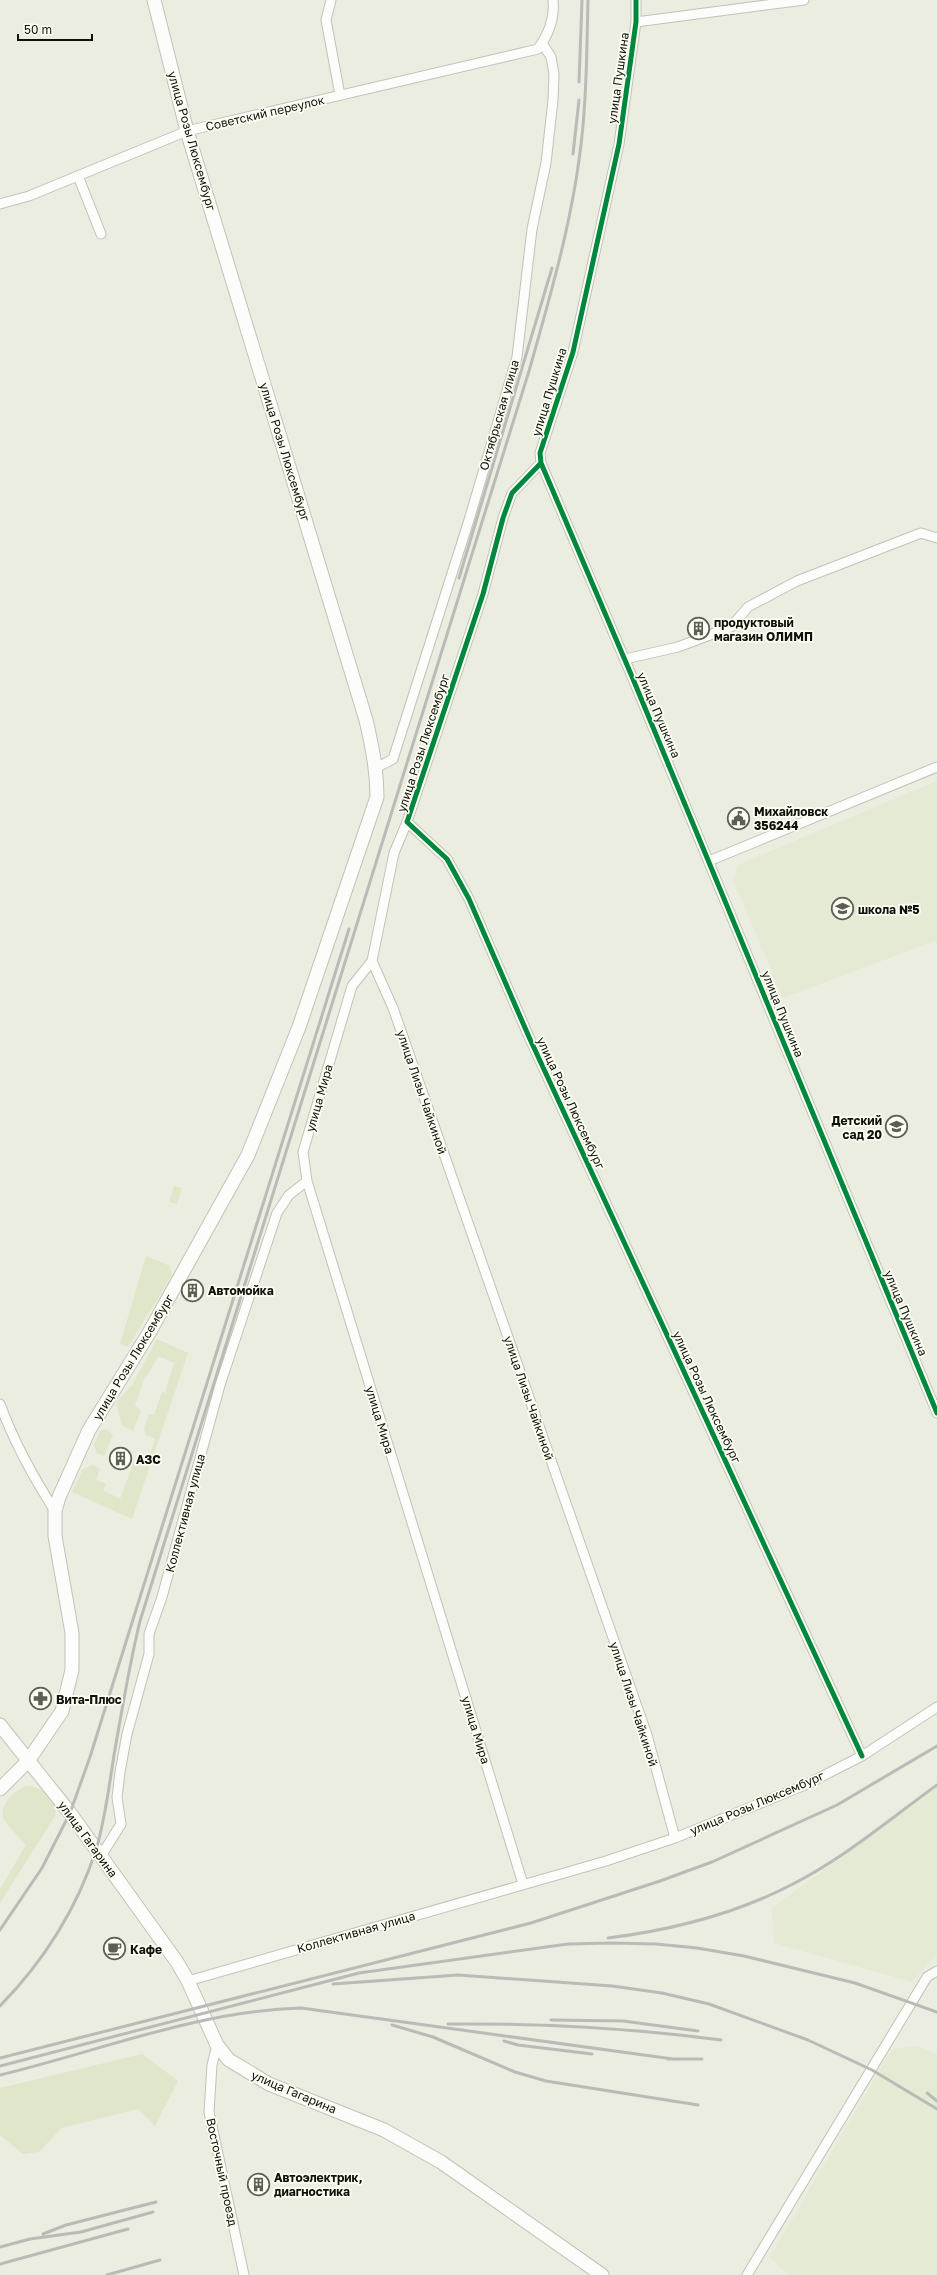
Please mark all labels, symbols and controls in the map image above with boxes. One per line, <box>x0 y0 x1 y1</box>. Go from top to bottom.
scale bar <box>18 16 92 42</box>
text: 50 m <box>24 22 52 37</box>
street label: улица Пушкина <box>604 31 632 125</box>
street label: улица Розы Люксембург <box>165 70 219 213</box>
street label: Советский переулок <box>204 92 326 134</box>
street label: улица Пушкина <box>528 346 570 438</box>
street label: Октябрьская улица <box>476 358 522 472</box>
street label: улица Розы Люксембург <box>257 381 313 524</box>
place label: продуктовый магазин ОЛИМП <box>714 615 813 644</box>
building icon: продуктовый магазин ОЛИМП <box>686 616 712 642</box>
street label: улица Пушкина <box>634 670 684 760</box>
street label: улица Розы Люксембург <box>394 672 453 814</box>
place label: Михайловск 356244 <box>754 804 828 833</box>
public building icon: Михайловск 356244 <box>725 805 751 831</box>
school or university icon: школа №5 <box>829 896 855 922</box>
place label: школа №5 <box>858 902 920 917</box>
street label: улица Пушкина <box>759 969 807 1059</box>
street label: улица Лизы Чайкиной <box>394 1028 450 1156</box>
street label: улица Розы Люксембург <box>534 1034 609 1172</box>
street label: улица Мира <box>302 1062 336 1134</box>
place label: Детский сад 20 <box>831 1113 882 1142</box>
school or university icon: Детский сад 20 <box>884 1114 910 1140</box>
street label: улица Пушкина <box>881 1268 931 1358</box>
building icon: Автомойка <box>179 1277 205 1303</box>
place label: Автомойка <box>208 1283 274 1298</box>
street label: улица Розы Люксембург <box>89 1291 177 1423</box>
street label: улица Розы Люксембург <box>670 1328 745 1466</box>
street label: улица Лизы Чайкиной <box>501 1334 557 1462</box>
street label: улица Мира <box>363 1384 397 1456</box>
building icon: АЗС <box>107 1446 133 1472</box>
place label: АЗС <box>136 1452 161 1467</box>
street label: Коллективная улица <box>162 1452 208 1574</box>
street label: улица Лизы Чайкиной <box>607 1640 661 1768</box>
pharmacy icon: Вита-Плюс <box>28 1686 54 1712</box>
place label: Вита-Плюс <box>56 1692 122 1707</box>
street label: улица Мира <box>459 1694 493 1766</box>
street label: улица Розы Люксембург <box>688 1768 827 1838</box>
street label: улица Гагарина <box>55 1798 121 1880</box>
street label: Коллективная улица <box>295 1908 417 1956</box>
cafe icon: Кафе <box>101 1936 127 1962</box>
place label: Кафе <box>130 1942 162 1957</box>
street label: улица Гагарина <box>249 2067 339 2117</box>
street label: Восточный проезд <box>203 2117 241 2227</box>
place label: Автоэлектрик, диагностика <box>274 2170 363 2199</box>
building icon: Автоэлектрик, диагностика <box>245 2171 271 2197</box>

